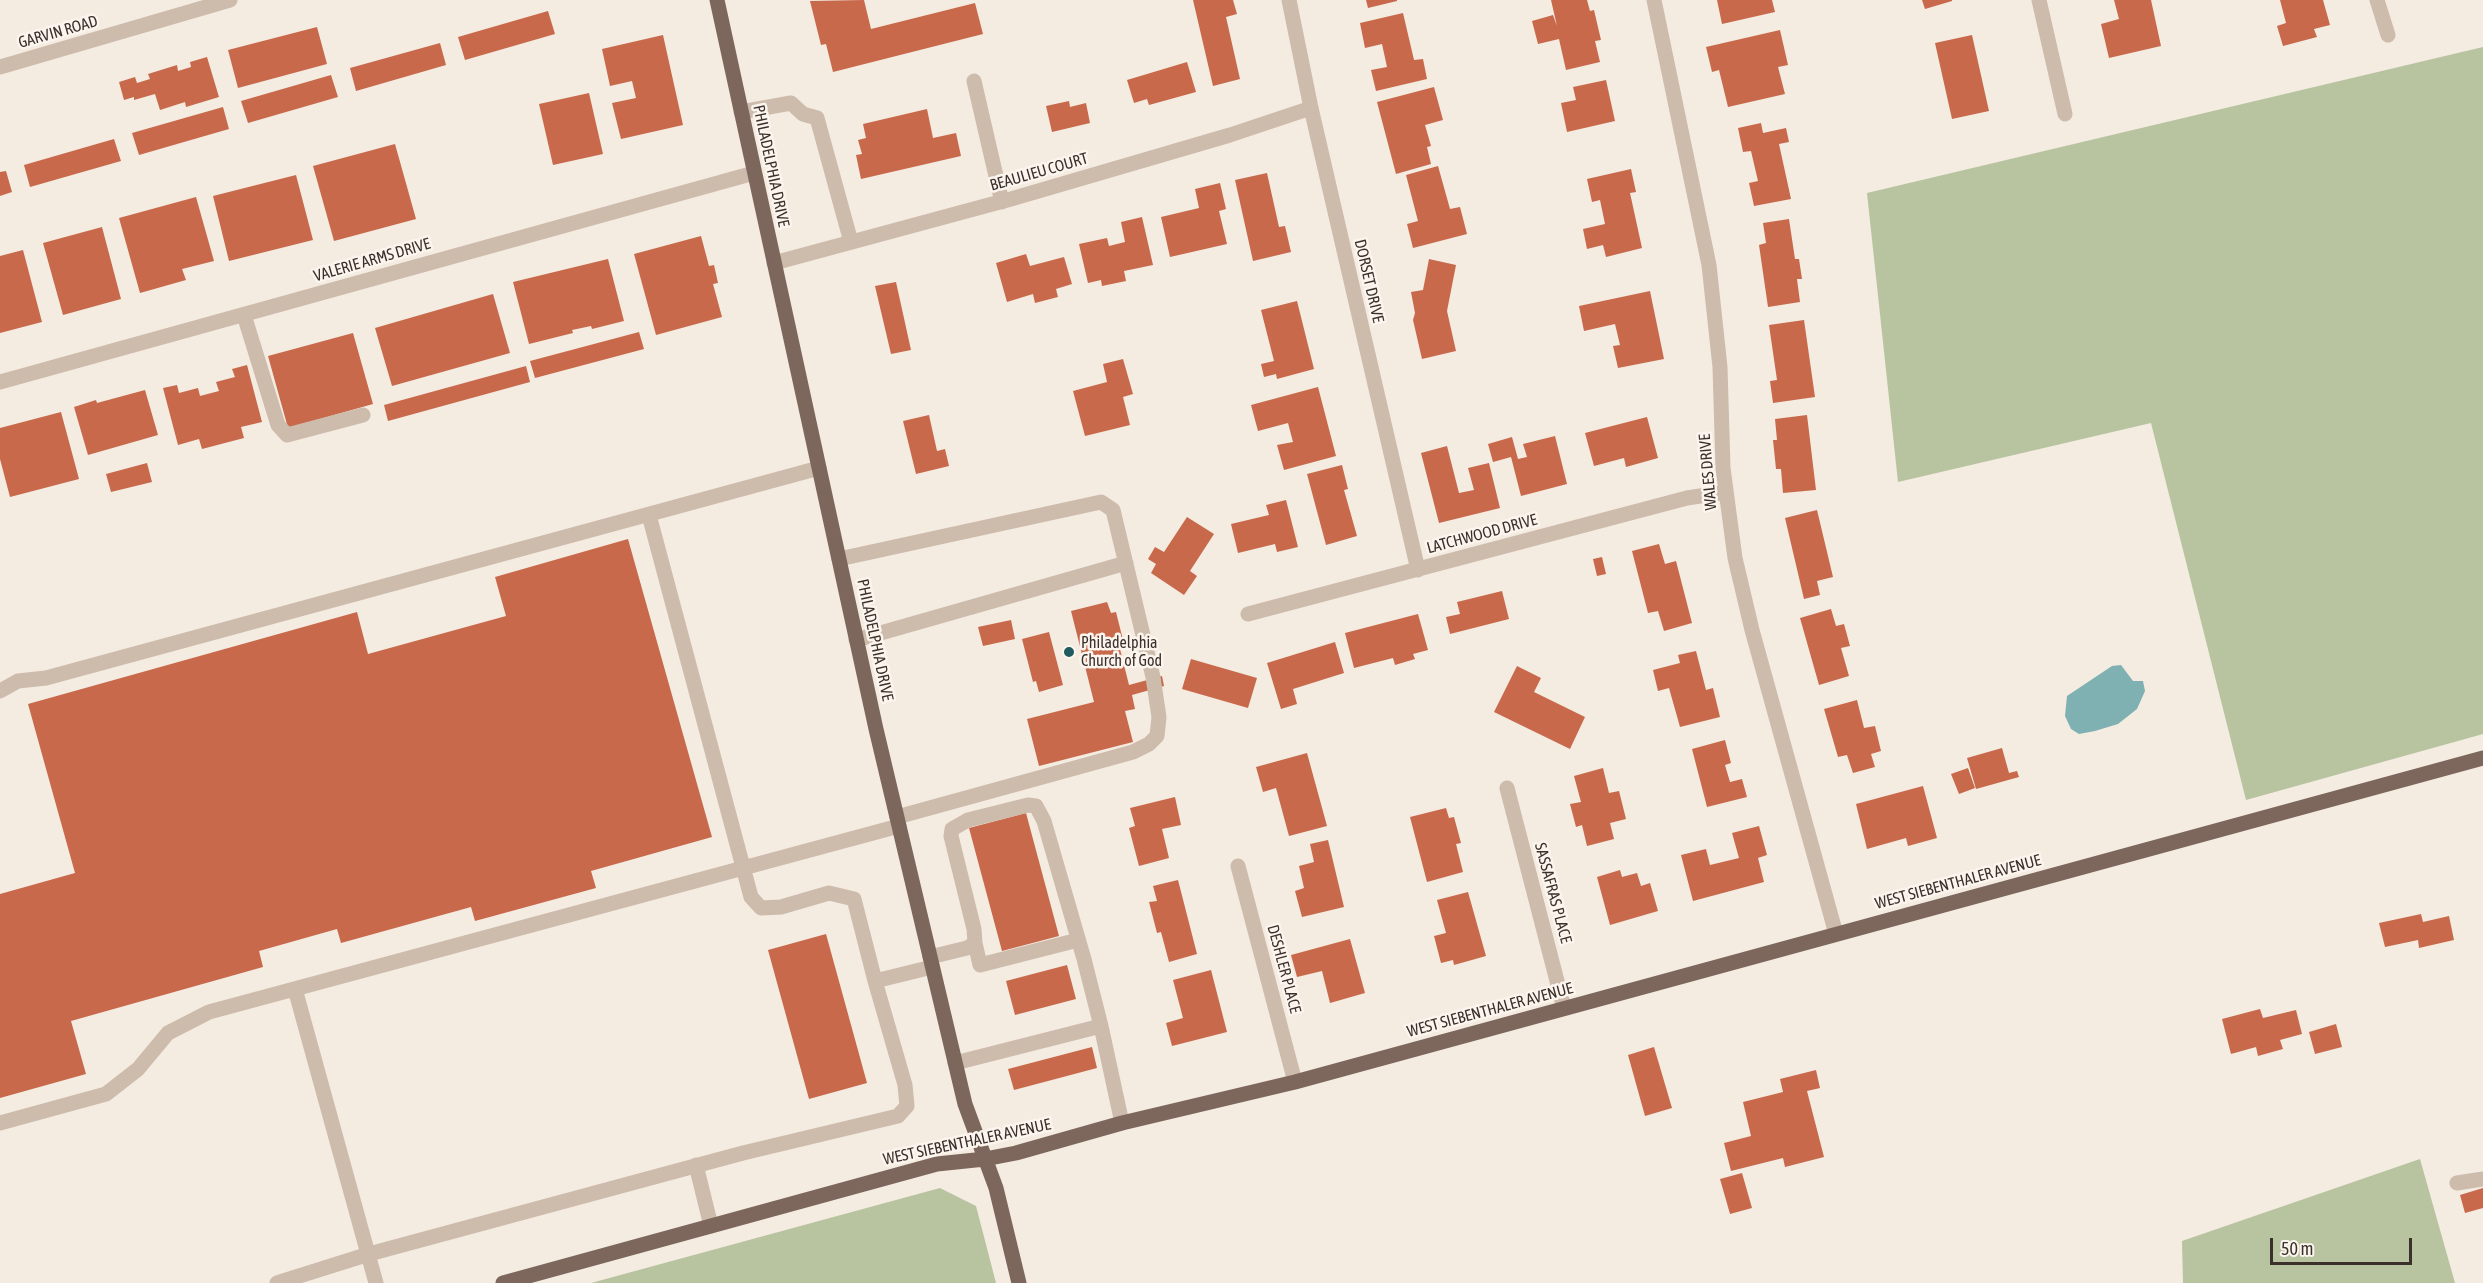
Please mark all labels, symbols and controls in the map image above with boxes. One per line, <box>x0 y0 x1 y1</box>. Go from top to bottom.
street label: GARVIN ROAD <box>16 12 100 52</box>
street label: PHILADELPHIA DRIVE <box>749 103 793 229</box>
street label: BEAULIEU COURT <box>988 149 1090 195</box>
street label: VALERIE ARMS DRIVE <box>311 234 433 286</box>
street label: DORSET DRIVE <box>1350 238 1388 324</box>
street label: WALES DRIVE <box>1695 433 1721 511</box>
street label: LATCHWOOD DRIVE <box>1425 510 1539 558</box>
street label: PHILADELPHIA DRIVE <box>853 577 897 703</box>
place label: Philadelphia Church of God <box>1081 633 1162 671</box>
marker: Philadelphia Church of God <box>1062 645 1076 659</box>
street label: SASSAFRAS PLACE <box>1530 841 1576 945</box>
street label: WEST SIEBENTHALER AVENUE <box>1873 851 2043 913</box>
street label: DESHLER PLACE <box>1263 923 1305 1015</box>
street label: WEST SIEBENTHALER AVENUE <box>1405 979 1575 1041</box>
street label: WEST SIEBENTHALER AVENUE <box>881 1115 1053 1169</box>
scale bar <box>2273 1226 2416 1264</box>
text: 50 m <box>2281 1238 2313 1259</box>

